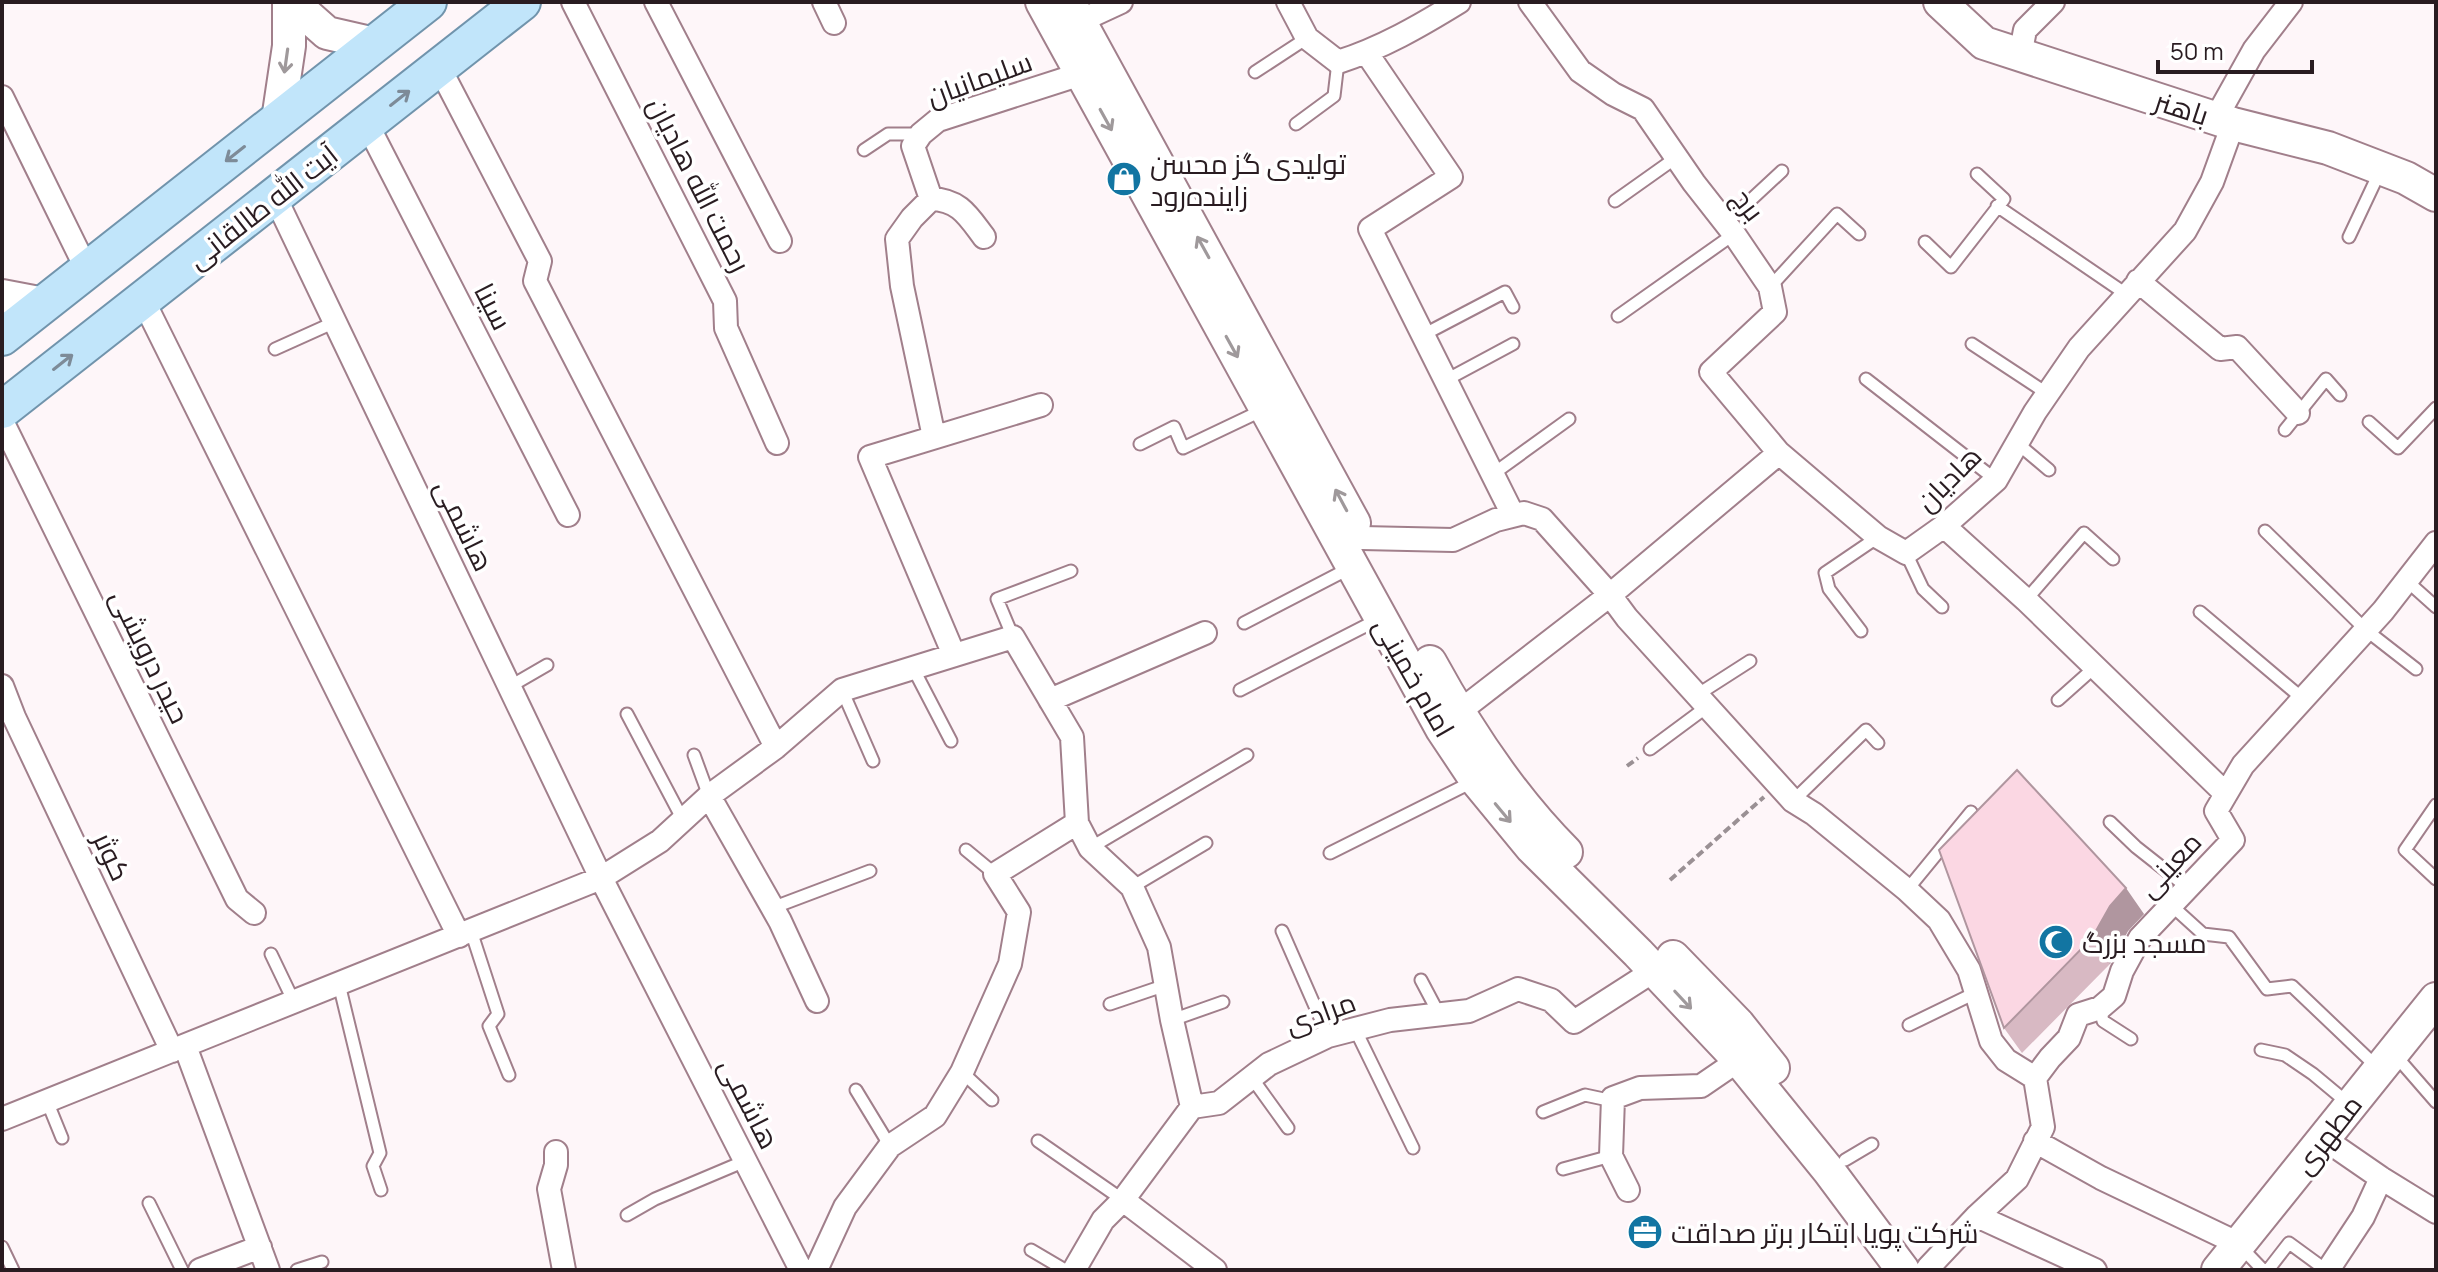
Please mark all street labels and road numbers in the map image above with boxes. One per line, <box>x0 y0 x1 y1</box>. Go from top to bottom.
street label: سلیمانیان <box>921 41 1037 115</box>
street label: باهنر <box>2148 80 2214 134</box>
street label: رحمت الله هادیان <box>640 90 760 278</box>
street label: آیت الله طالقانی <box>179 135 345 277</box>
street label: برج <box>1723 180 1774 229</box>
street label: سینا <box>466 276 522 336</box>
street label: هادیان <box>1907 437 1989 519</box>
street label: هاشمی <box>427 473 503 577</box>
street label: حیدر درویشی <box>102 583 200 729</box>
street label: امام خمینی <box>1364 610 1465 745</box>
street label: معینی <box>2129 823 2209 905</box>
street label: کوثر <box>84 824 141 886</box>
street label: مرادی <box>1279 982 1361 1042</box>
street label: هاشمی <box>711 1051 789 1155</box>
street label: مطهری <box>2284 1086 2370 1182</box>

